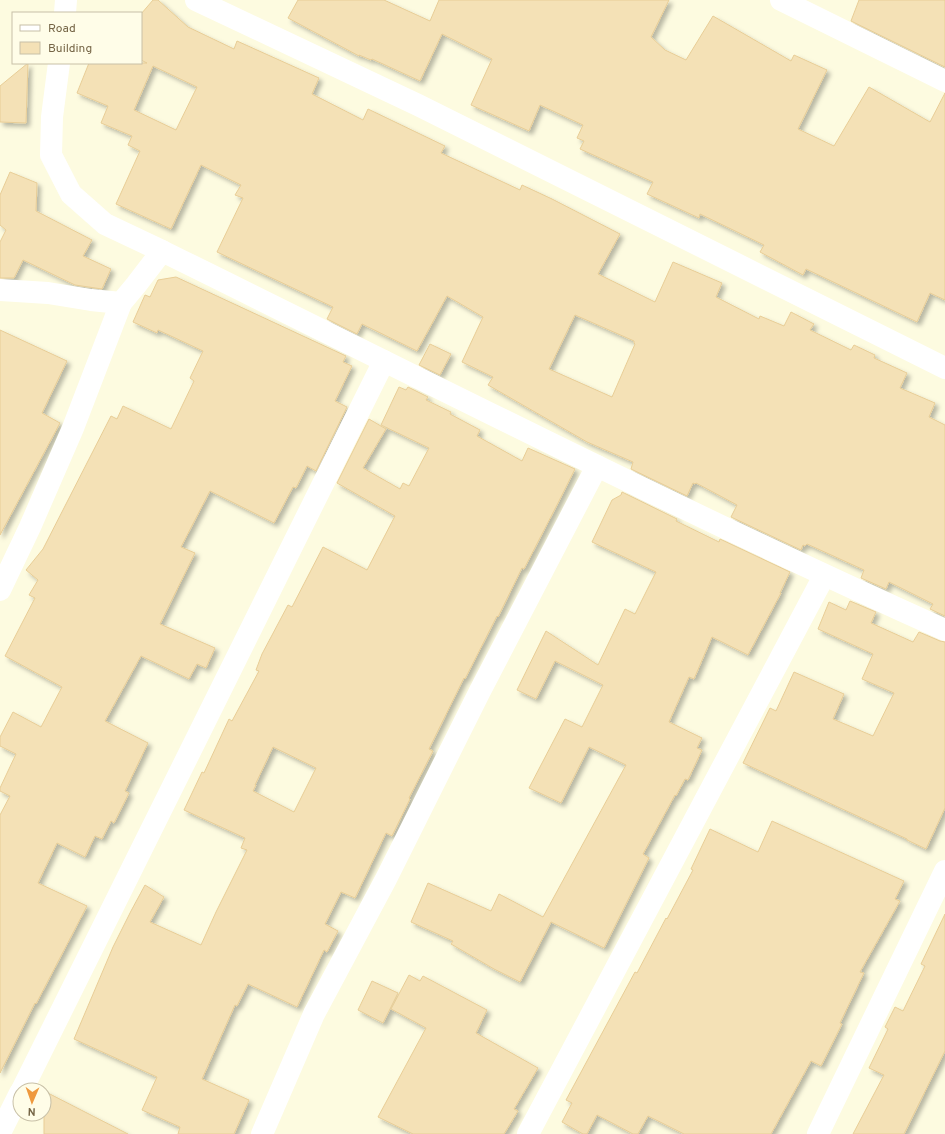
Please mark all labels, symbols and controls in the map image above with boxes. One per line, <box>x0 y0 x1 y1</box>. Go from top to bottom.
legend <box>12 12 142 64</box>
text: Road <box>48 21 76 37</box>
text: Building <box>48 41 92 57</box>
north arrow <box>12 1082 52 1122</box>
text: N <box>27 1104 36 1118</box>

